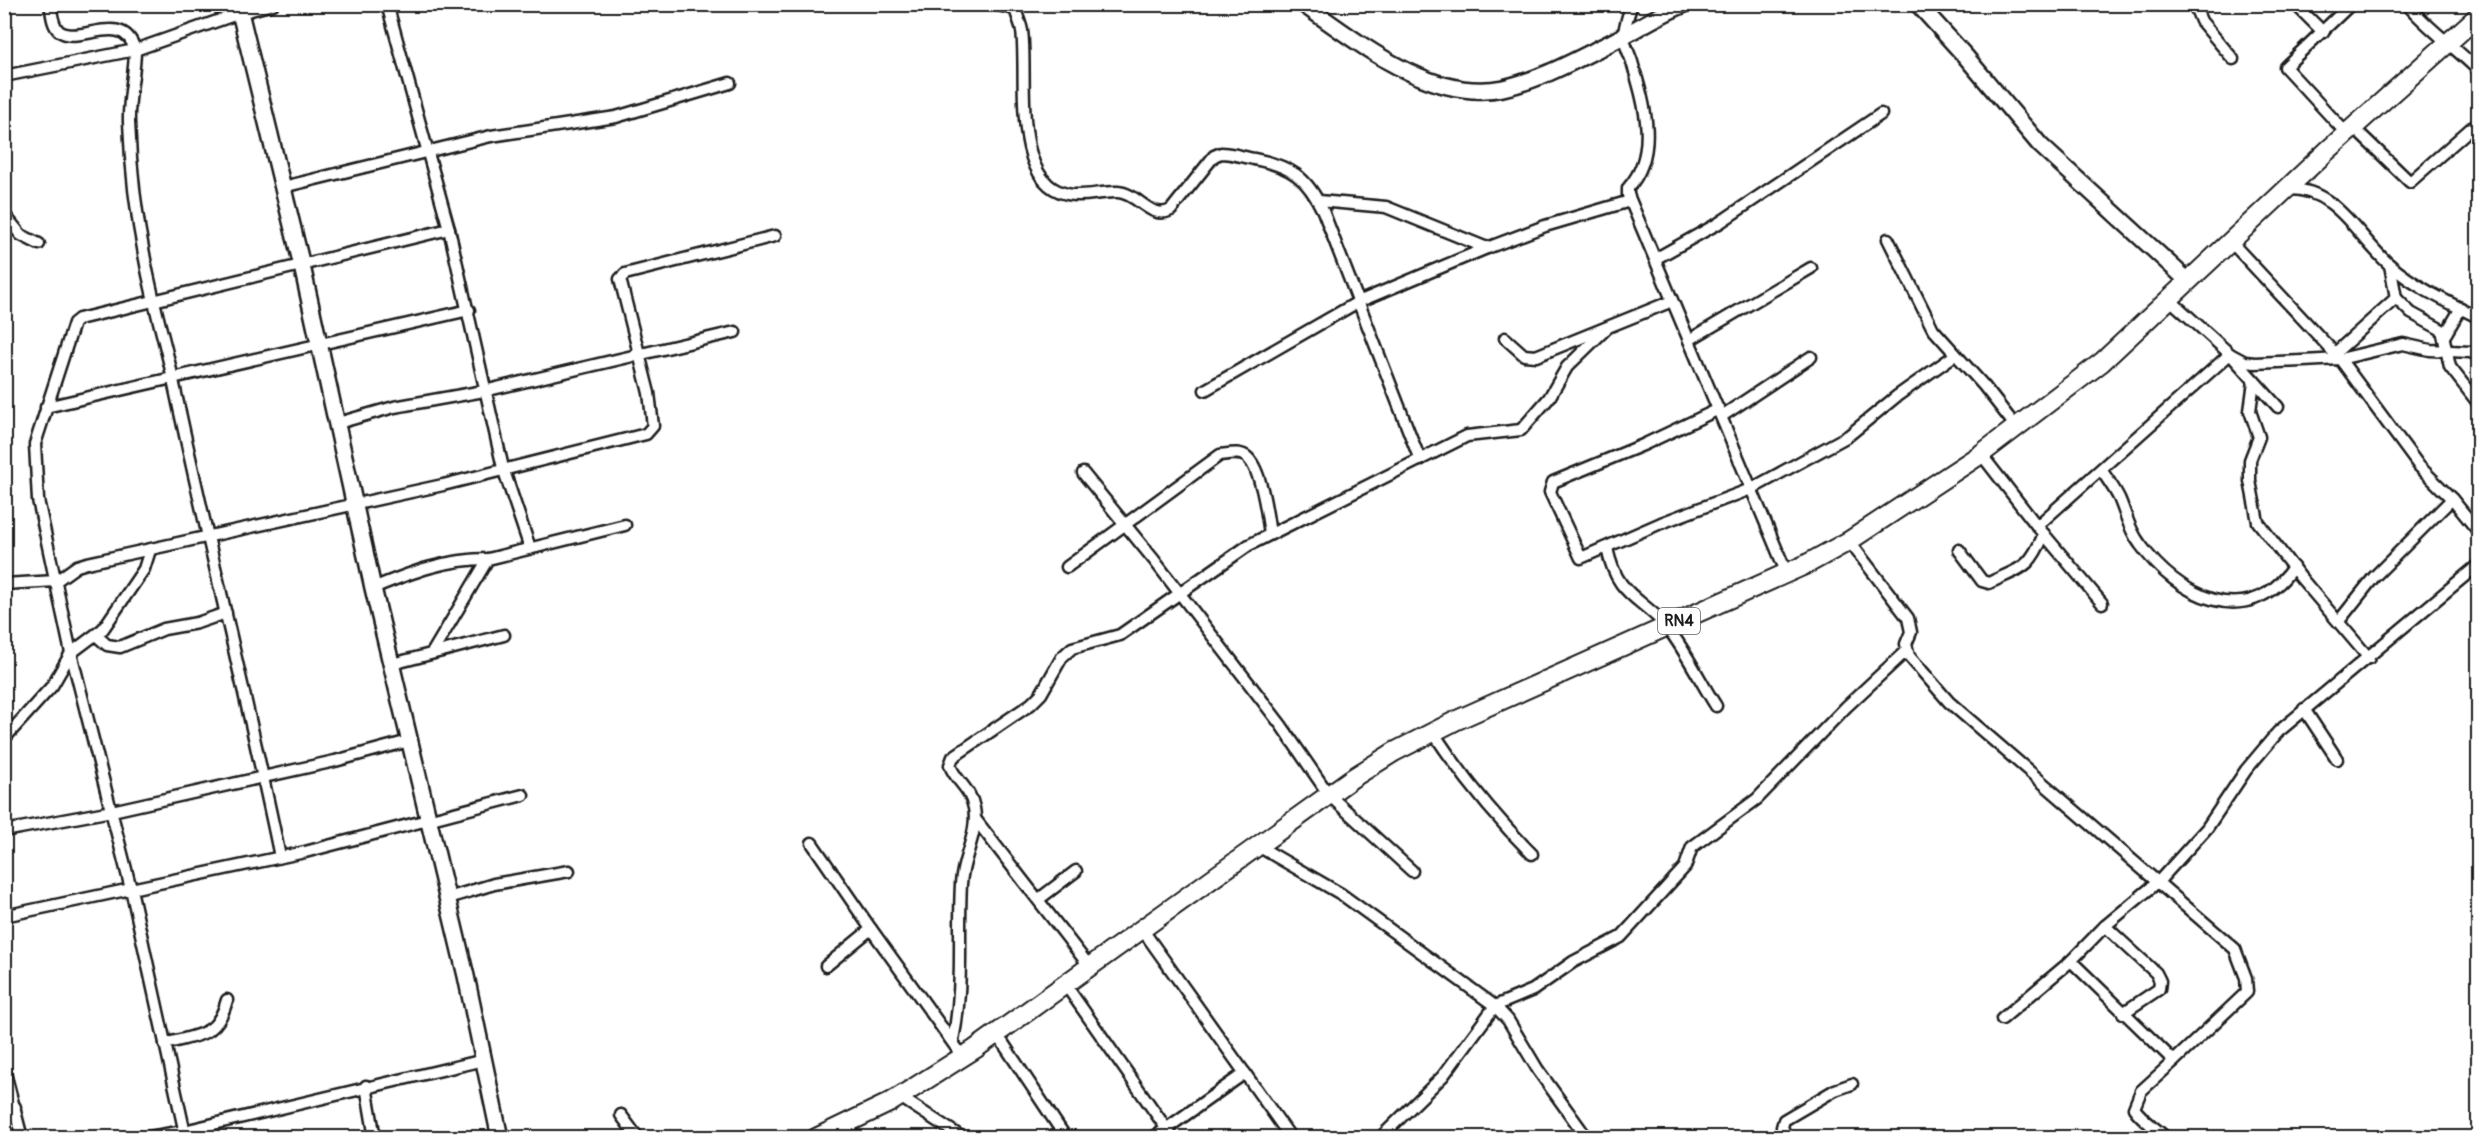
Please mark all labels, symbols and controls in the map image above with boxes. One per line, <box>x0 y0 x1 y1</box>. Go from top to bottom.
road number: RN4 <box>1658 608 1700 634</box>

